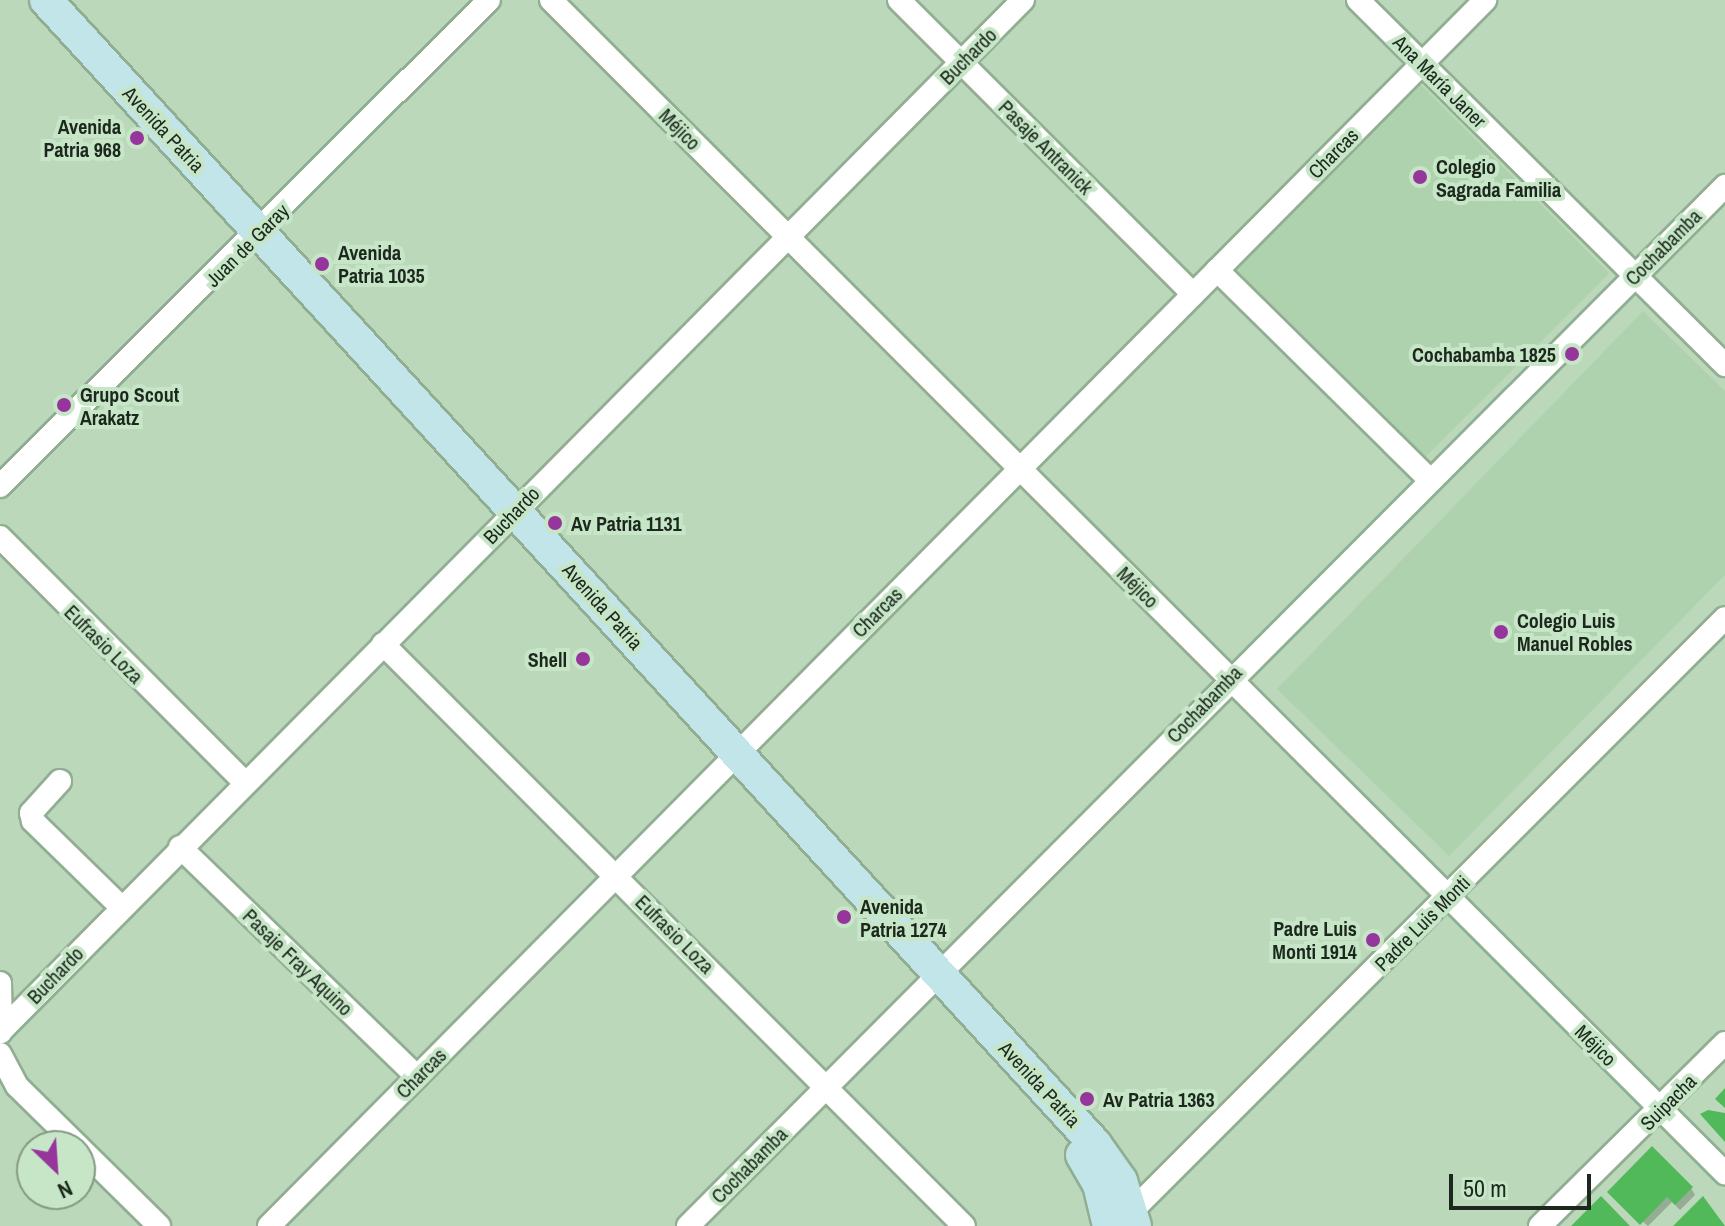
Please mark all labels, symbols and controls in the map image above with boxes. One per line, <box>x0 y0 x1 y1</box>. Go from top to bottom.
street label: Buchardo <box>935 23 1001 89</box>
street label: Ana María Janer <box>1389 30 1491 132</box>
street label: Avenida Patria <box>118 81 210 177</box>
street label: Pasaje Antranick <box>994 95 1098 199</box>
street label: Méjico <box>654 103 706 155</box>
place label: Avenida Patria 968 <box>44 114 121 161</box>
street label: Charcas <box>1303 123 1363 183</box>
marker: Avenida Patria 968 <box>128 129 146 147</box>
place label: Colegio Sagrada Familia <box>1436 154 1561 201</box>
marker: Colegio Sagrada Familia <box>1411 168 1429 186</box>
street label: Juan de Garay <box>200 198 294 292</box>
street label: Cochabamba <box>1620 204 1706 290</box>
place label: Avenida Patria 1035 <box>338 240 425 287</box>
marker: Avenida Patria 1035 <box>313 255 331 273</box>
place label: Cochabamba 1825 <box>1412 342 1556 366</box>
marker: Cochabamba 1825 <box>1563 345 1581 363</box>
place label: Grupo Scout Arakatz <box>80 382 179 429</box>
marker: Grupo Scout Arakatz <box>55 396 73 414</box>
street label: Buchardo <box>478 481 544 549</box>
place label: Av Patria 1131 <box>571 511 682 535</box>
marker: Av Patria 1131 <box>546 514 564 532</box>
street label: Avenida Patria <box>558 558 648 654</box>
street label: Méjico <box>1112 561 1164 613</box>
street label: Charcas <box>847 582 907 642</box>
street label: Eufrasio Loza <box>60 600 148 688</box>
place label: Colegio Luis Manuel Robles <box>1517 608 1633 655</box>
marker: Colegio Luis Manuel Robles <box>1492 623 1510 641</box>
place label: Shell <box>528 647 567 671</box>
marker: Shell <box>574 650 592 668</box>
street label: Cochabamba <box>1161 661 1247 747</box>
street label: Padre Luis Monti <box>1369 870 1475 976</box>
street label: Eufrasio Loza <box>631 890 719 978</box>
place label: Avenida Patria 1274 <box>860 894 947 941</box>
street label: Pasaje Fray Aquino <box>238 903 358 1021</box>
marker: Avenida Patria 1274 <box>835 908 853 926</box>
place label: Padre Luis Monti 1914 <box>1272 916 1357 963</box>
marker: Padre Luis Monti 1914 <box>1364 931 1382 949</box>
street label: Buchardo <box>22 941 88 1009</box>
street label: Méjico <box>1570 1019 1622 1071</box>
street label: Avenida Patria <box>994 1036 1086 1132</box>
street label: Charcas <box>391 1043 451 1103</box>
street label: Suipacha <box>1635 1069 1701 1135</box>
place label: Av Patria 1363 <box>1103 1087 1215 1111</box>
marker: Av Patria 1363 <box>1078 1090 1096 1108</box>
street label: Cochabamba <box>706 1122 792 1208</box>
north arrow <box>16 1130 96 1210</box>
scale bar <box>1453 1158 1595 1208</box>
text: 50 m <box>1463 1172 1507 1204</box>
text: N <box>53 1174 78 1206</box>

